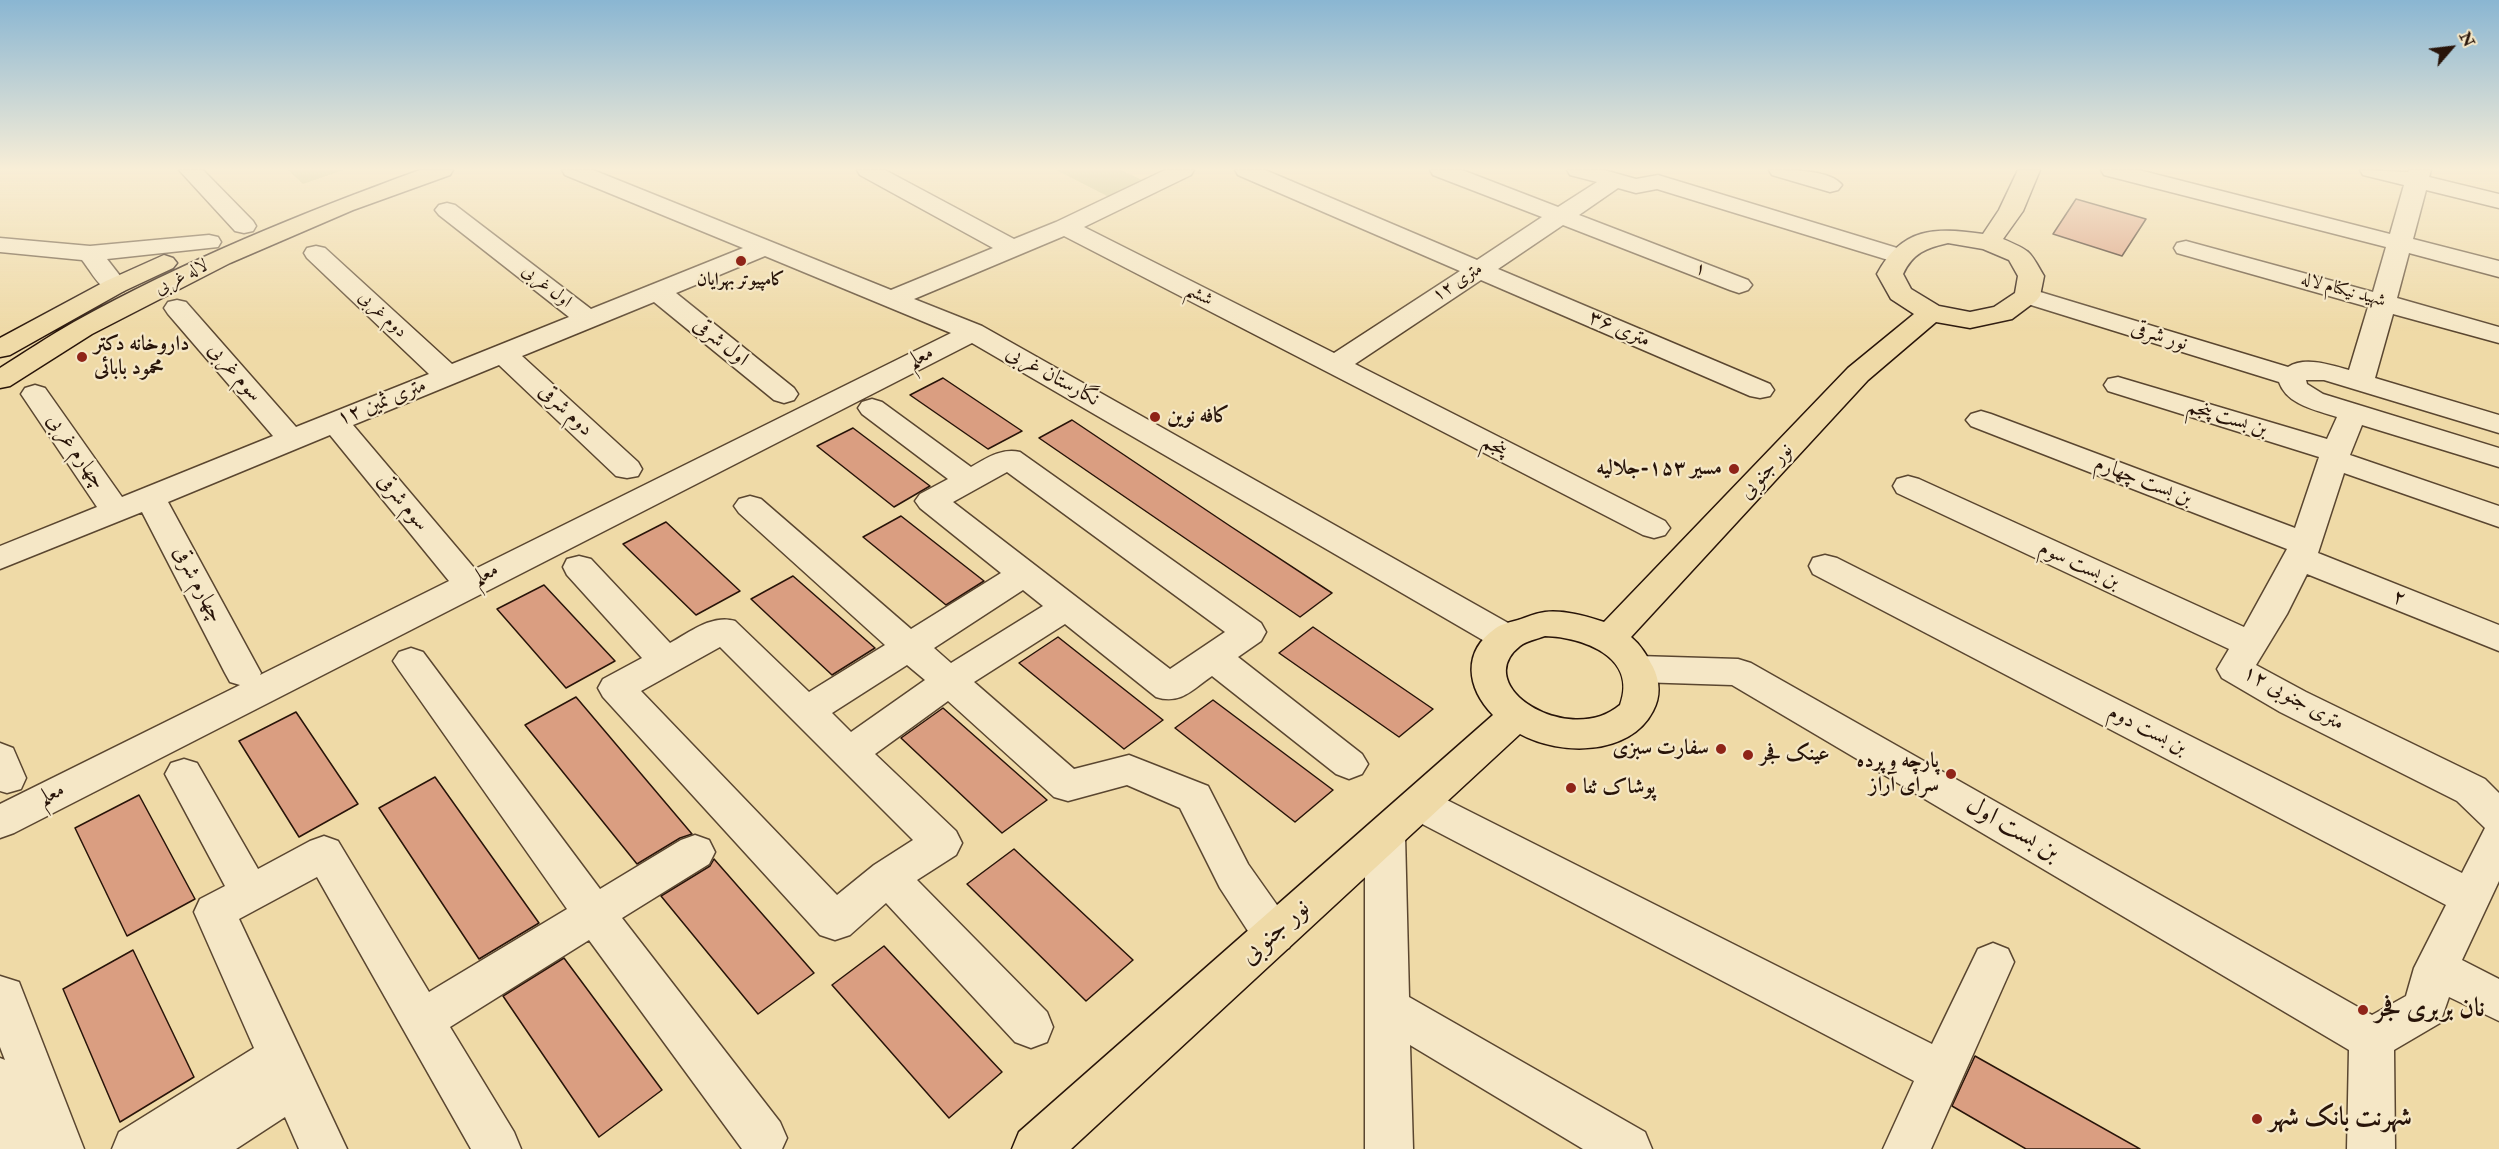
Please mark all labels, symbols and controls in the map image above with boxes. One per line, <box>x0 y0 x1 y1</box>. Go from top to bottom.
north arrow <box>2421 18 2481 78</box>
text: N <box>2455 29 2479 51</box>
marker: کامپیوتر بهرایان <box>734 254 748 268</box>
street label: لاله غربی <box>152 255 212 301</box>
street label: ۱ <box>1691 258 1709 282</box>
street label: ۱۲ متری <box>1429 259 1487 307</box>
street label: اول غربی <box>517 261 575 313</box>
street label: شهید نیکنام لاله <box>2298 269 2388 313</box>
place label: کامپیوتر بهرایان <box>697 270 785 292</box>
street label: ششم <box>1182 280 1216 312</box>
street label: دوم غربی <box>353 287 411 343</box>
street label: ۳۶ متری <box>1584 306 1654 354</box>
street label: اول شرقی <box>687 313 753 373</box>
street label: نور شرقی <box>2128 316 2190 358</box>
place label: داروخانه دکتر محمود بابائی <box>94 332 189 382</box>
street label: سوم غربی <box>201 338 267 408</box>
street label: معلم <box>904 341 938 375</box>
street label: نگارستان غربی <box>1001 341 1103 413</box>
marker: داروخانه دکتر محمود بابائی <box>75 350 89 364</box>
street label: ۱۲ متری ثمین <box>334 374 430 432</box>
street label: دوم شرقی <box>532 379 598 443</box>
street label: بن بست پنجم <box>2184 395 2270 443</box>
place label: کافه نوین <box>1167 404 1230 430</box>
street label: چهارم غربی <box>40 409 110 495</box>
marker: کافه نوین <box>1148 410 1162 424</box>
street label: پنجم <box>1477 430 1511 464</box>
street label: نور جنوبی <box>1735 439 1799 505</box>
street label: بن بست چهارم <box>2091 452 2195 512</box>
place label: مسیر ۱۵۳-جلالیه <box>1596 456 1722 482</box>
marker: مسیر ۱۵۳-جلالیه <box>1727 462 1741 476</box>
street label: سوم شرقی <box>371 469 433 537</box>
street label: بن بست سوم <box>2034 536 2124 596</box>
street label: چهارم شرقی <box>166 543 228 627</box>
street label: معلم <box>469 558 503 592</box>
street label: ۲ <box>2389 585 2409 613</box>
street label: ۱۲ متری جنوبی <box>2238 661 2348 737</box>
street label: بن بست دوم <box>2103 700 2191 762</box>
place label: سفارت سبزی <box>1613 736 1709 762</box>
marker: سفارت سبزی <box>1714 742 1728 756</box>
place label: عینک فجر <box>1760 742 1829 768</box>
marker: عینک فجر <box>1741 748 1755 762</box>
place label: پارچه و پرده سرای آراز <box>1857 749 1939 799</box>
marker: پارچه و پرده سرای آراز <box>1944 767 1958 781</box>
place label: پوشاک ثنا <box>1583 775 1656 801</box>
street label: معلم <box>35 778 69 812</box>
marker: پوشاک ثنا <box>1564 781 1578 795</box>
street label: بن بست اول <box>1959 791 2065 869</box>
street label: نور جنوبی <box>1235 894 1317 972</box>
place label: نان بربری فجر <box>2375 994 2485 1026</box>
marker: نان بربری فجر <box>2356 1003 2370 1017</box>
place label: شهرنت بانک شهر <box>2269 1103 2412 1135</box>
marker: شهرنت بانک شهر <box>2250 1112 2264 1126</box>

